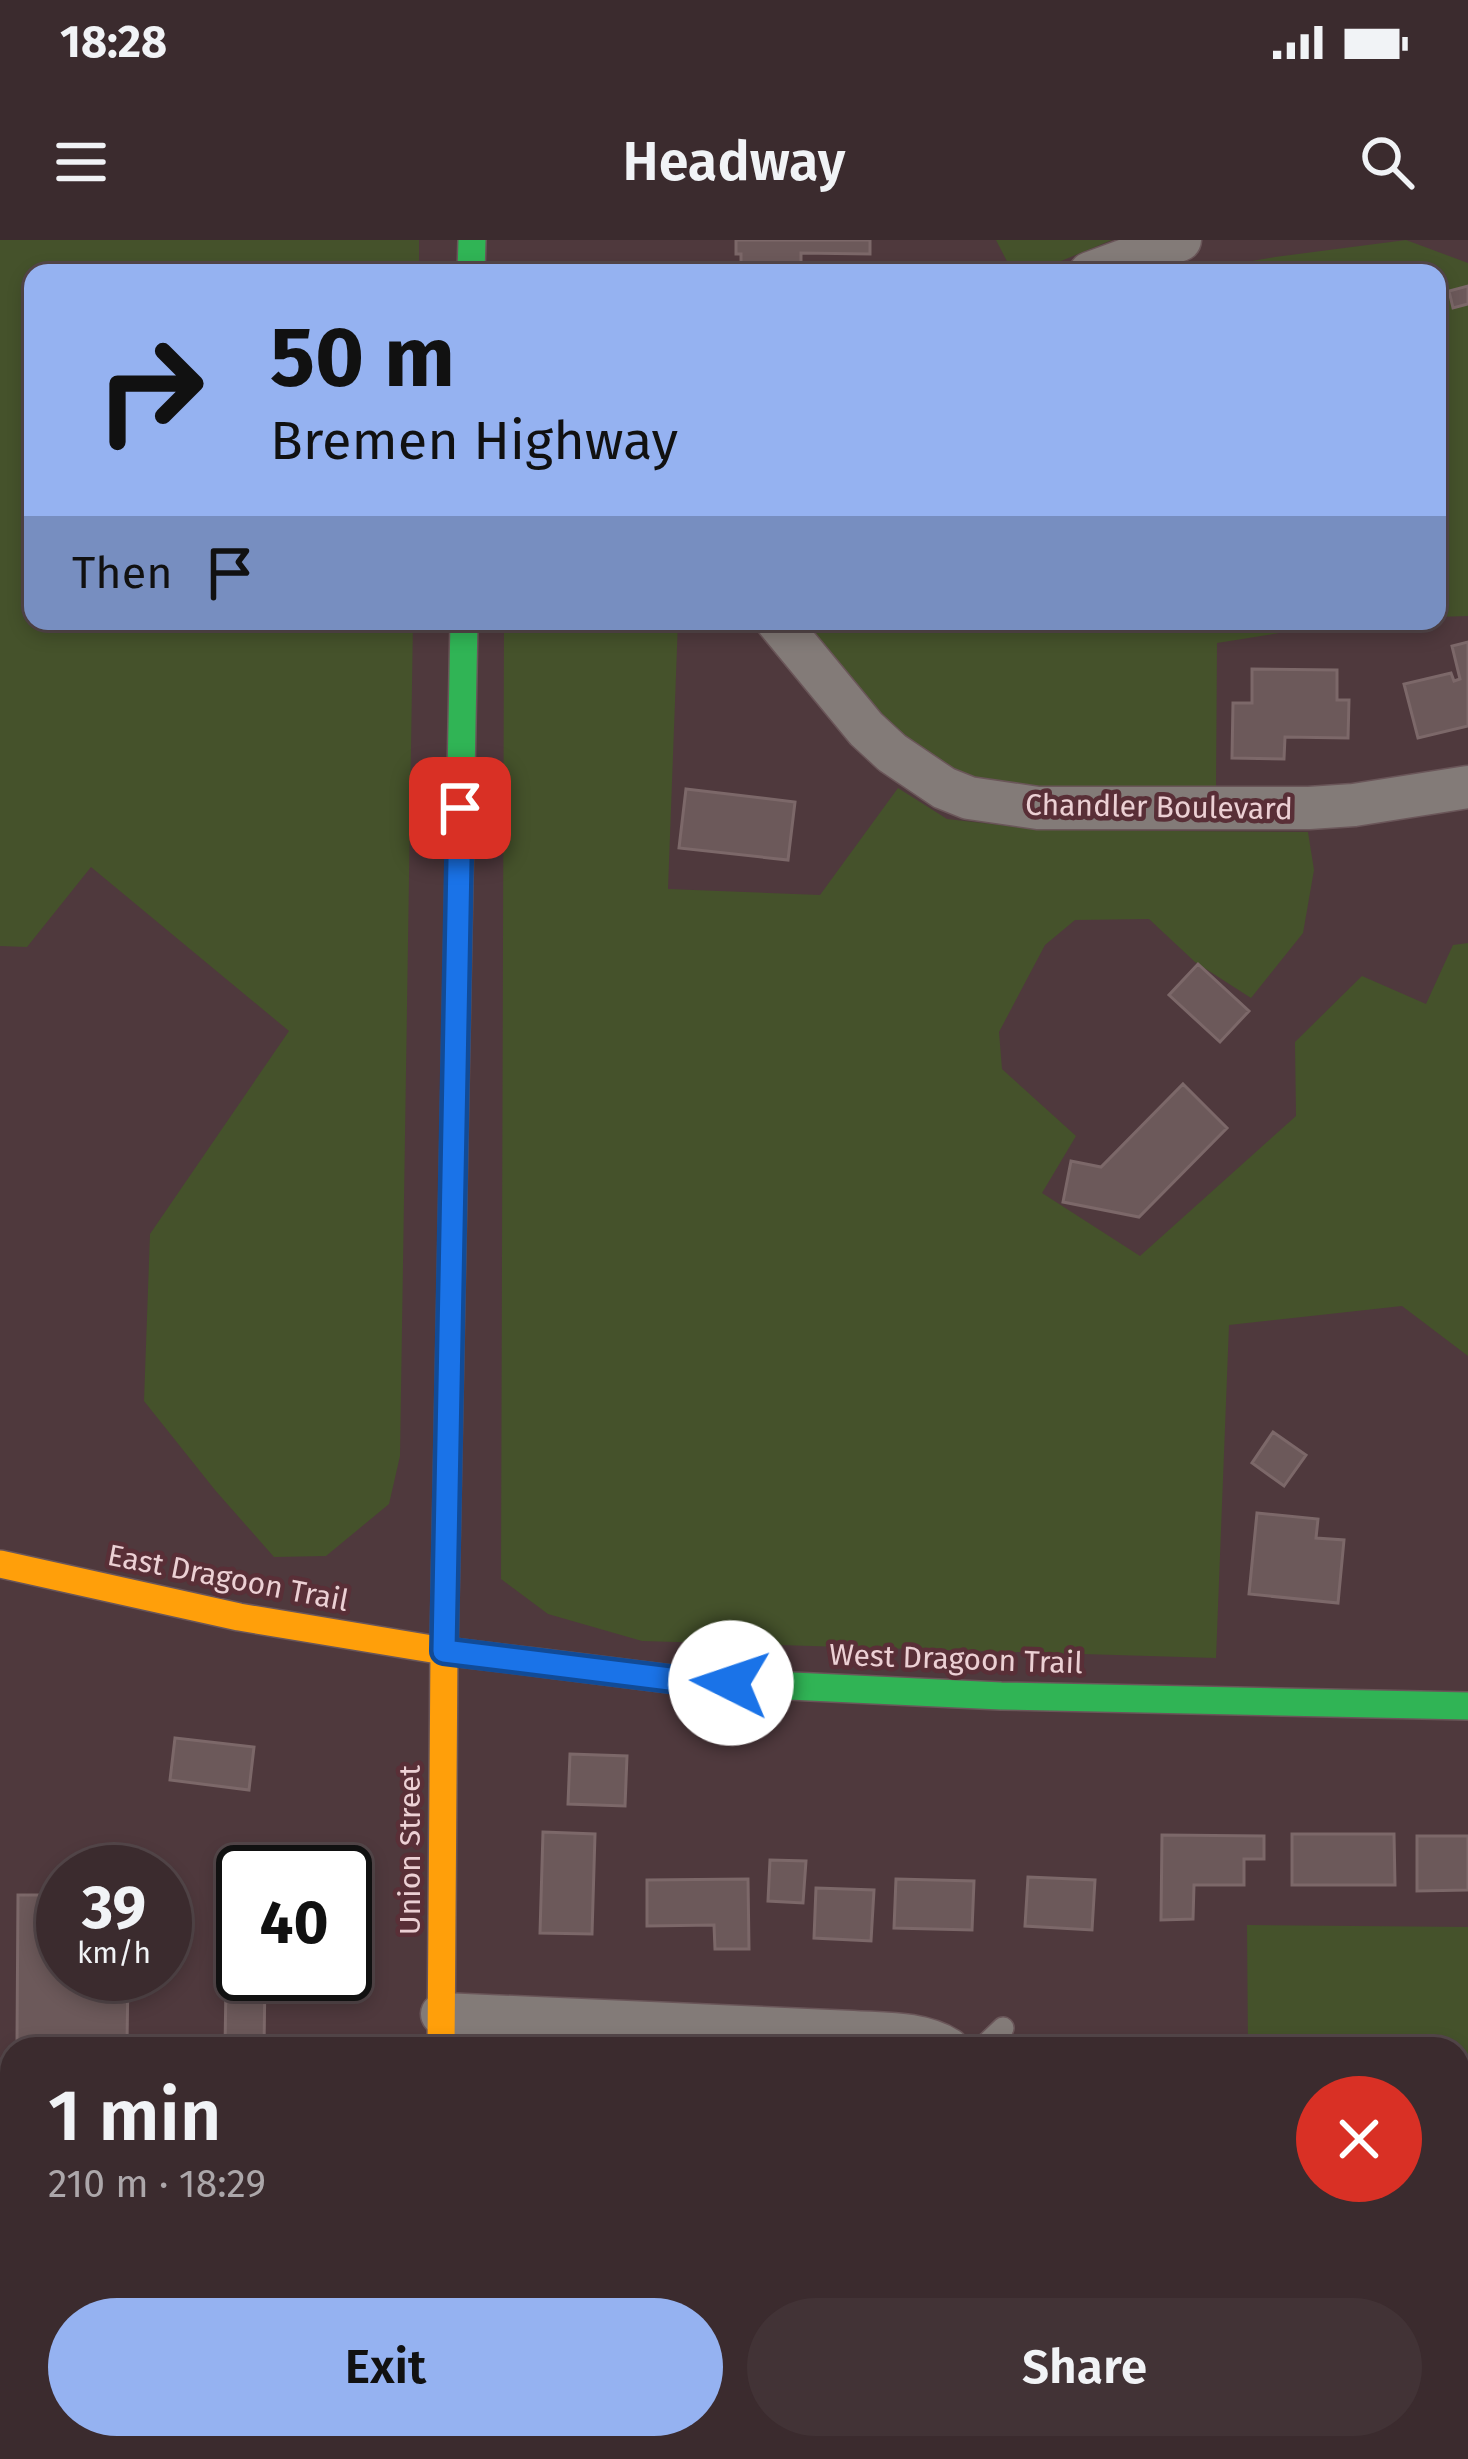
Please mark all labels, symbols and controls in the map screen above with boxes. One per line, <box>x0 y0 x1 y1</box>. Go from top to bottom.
text: 18:28 <box>60 15 167 69</box>
icon: menu <box>48 129 114 195</box>
icon: search <box>1354 129 1420 195</box>
text: Headway <box>623 130 845 194</box>
text: 50 m <box>270 307 455 408</box>
icon: right <box>72 312 228 468</box>
text: Bremen Highway <box>270 409 678 473</box>
icon: arrive <box>197 540 263 606</box>
text: Then <box>72 546 173 600</box>
pin <box>409 757 511 859</box>
icon: arrive <box>427 775 493 841</box>
street label: Chandler Boulevard <box>1025 787 1293 827</box>
street label: East Dragoon Trail <box>104 1537 352 1619</box>
position arrow <box>668 1620 794 1746</box>
street label: West Dragoon Trail <box>829 1637 1084 1681</box>
street label: Union Street <box>392 1765 428 1935</box>
speed limit sign: 40 <box>216 1845 372 2001</box>
text: 39 <box>82 1872 146 1944</box>
text: km/h <box>77 1935 151 1971</box>
text: 1 min <box>48 2073 221 2159</box>
button: close <box>1296 2076 1422 2202</box>
text: 210 m · 18:29 <box>48 2161 266 2207</box>
button: Exit <box>48 2298 723 2436</box>
button: Share <box>747 2298 1422 2436</box>

